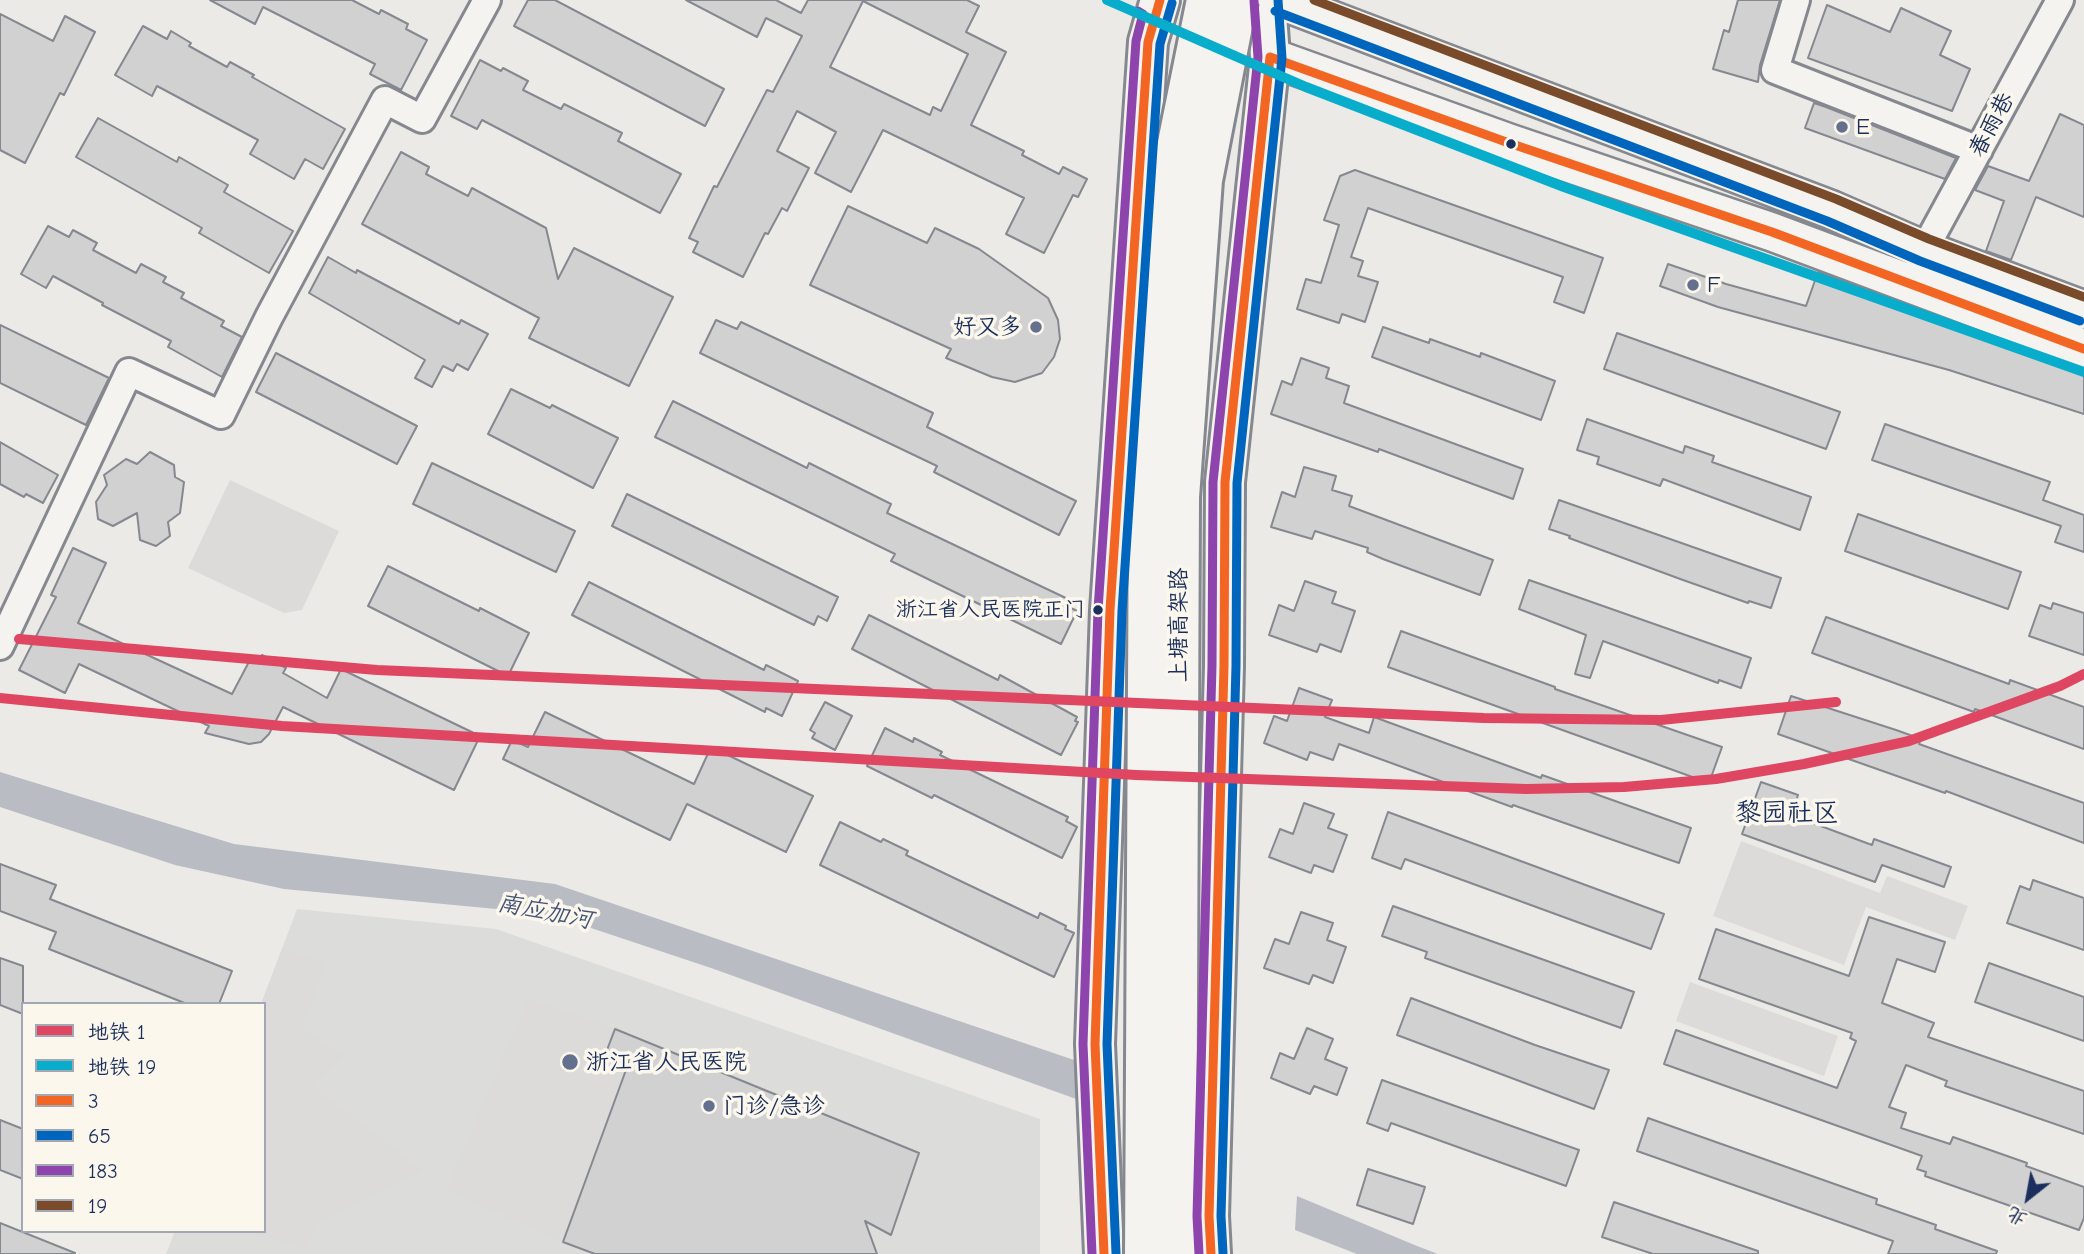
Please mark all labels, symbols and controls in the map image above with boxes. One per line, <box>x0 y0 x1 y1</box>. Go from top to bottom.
street label: 春雨巷 <box>1964 88 2020 162</box>
place label: E <box>1856 113 1870 141</box>
marker: E <box>1834 119 1850 135</box>
unlabelled marker <box>1504 137 1518 151</box>
place label: F <box>1707 271 1720 299</box>
marker: F <box>1685 277 1701 293</box>
place label: 好又多 <box>953 313 1022 341</box>
marker: 好又多 <box>1028 319 1044 335</box>
street label: 上塘高架路 <box>1165 568 1193 682</box>
place label: 浙江省人民医院正门 <box>896 597 1085 623</box>
marker: 浙江省人民医院正门 <box>1091 603 1105 617</box>
district label: 黎园社区 <box>1735 798 1839 830</box>
water label: 南应加河 <box>495 889 595 935</box>
legend <box>21 1002 266 1233</box>
text: 地铁 1 <box>88 1020 145 1044</box>
place label: 浙江省人民医院 <box>586 1048 747 1076</box>
marker: 浙江省人民医院 <box>560 1052 580 1072</box>
text: 地铁 19 <box>88 1055 156 1079</box>
text: 3 <box>88 1089 99 1113</box>
place label: 门诊/急诊 <box>723 1092 825 1120</box>
marker: 门诊/急诊 <box>701 1098 717 1114</box>
text: 65 <box>88 1124 111 1148</box>
text: 183 <box>88 1159 118 1183</box>
north arrow <box>1993 1163 2063 1233</box>
text: 19 <box>88 1194 107 1218</box>
text: 北 <box>2003 1202 2031 1230</box>

